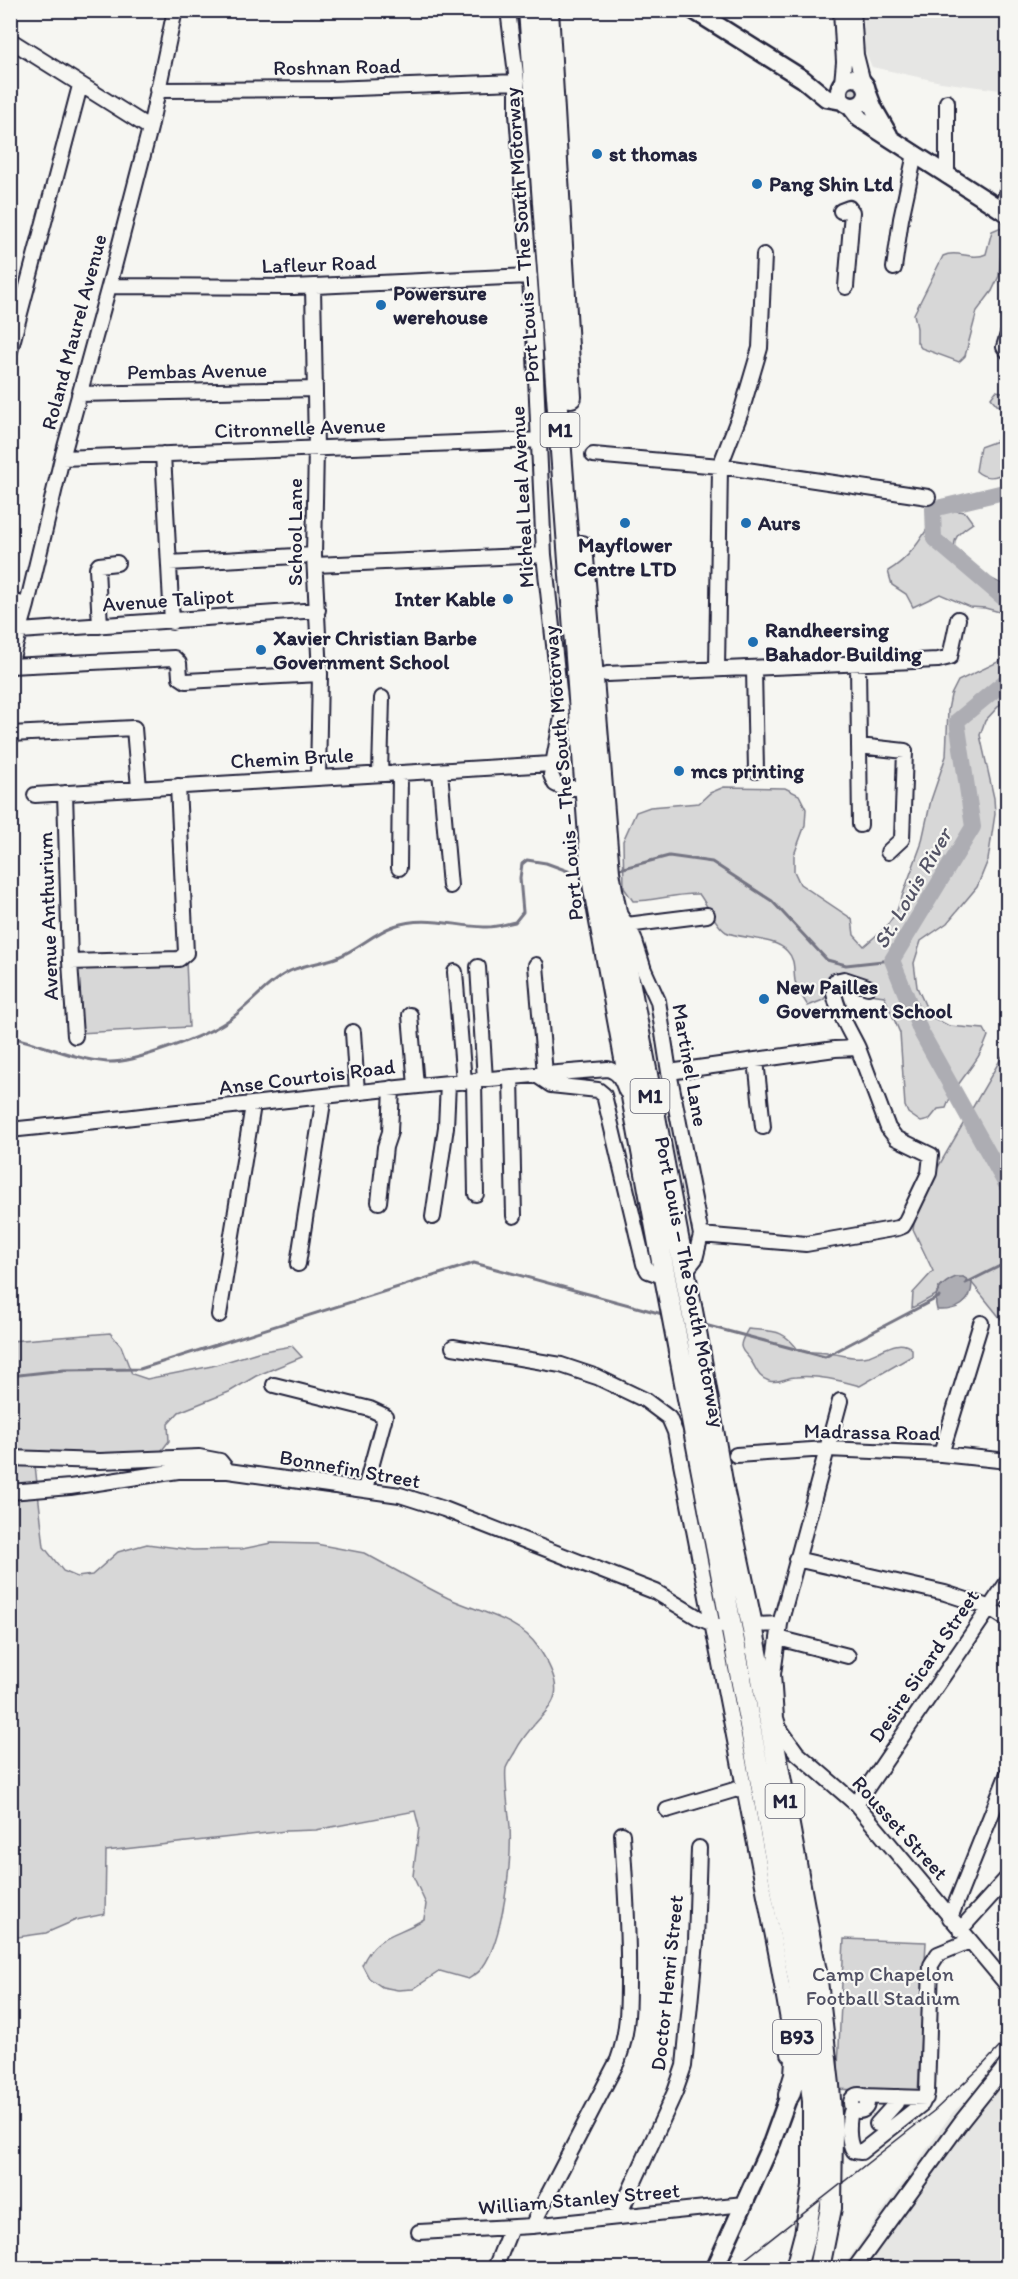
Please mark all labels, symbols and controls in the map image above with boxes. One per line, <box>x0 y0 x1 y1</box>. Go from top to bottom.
street label: Roshnan Road <box>273 53 401 80</box>
street label: Port Louis – The South Motorway <box>499 86 544 384</box>
place label: st thomas <box>609 141 698 166</box>
marker: st thomas <box>590 147 604 161</box>
place label: Pang Shin Ltd <box>769 171 894 197</box>
marker: Pang Shin Ltd <box>750 177 764 191</box>
street label: Roland Maurel Avenue <box>35 231 112 433</box>
street label: Lafleur Road <box>261 249 377 278</box>
place label: Powersure werehouse <box>393 280 488 329</box>
marker: Powersure werehouse <box>374 298 388 312</box>
street label: Pembas Avenue <box>127 357 267 384</box>
street label: Micheal Leal Avenue <box>504 405 539 589</box>
street label: Citronnelle Avenue <box>214 412 386 443</box>
road number: M1 <box>540 413 580 447</box>
street label: School Lane <box>282 478 307 586</box>
place label: Aurs <box>757 510 801 535</box>
marker: Mayflower Centre LTD <box>618 516 632 530</box>
marker: Aurs <box>739 516 753 530</box>
place label: Mayflower Centre LTD <box>574 532 676 581</box>
street label: Avenue Talipot <box>101 582 235 617</box>
place label: Inter Kable <box>395 586 496 611</box>
marker: Inter Kable <box>501 592 515 606</box>
place label: Randheersing Bahador Building <box>765 617 923 667</box>
street label: Port Louis – The South Motorway <box>537 624 588 922</box>
place label: Xavier Christian Barbe Government School <box>273 625 477 674</box>
marker: Randheersing Bahador Building <box>746 635 760 649</box>
marker: Xavier Christian Barbe Government School <box>254 643 268 657</box>
street label: Chemin Brule <box>230 742 354 773</box>
place label: mcs printing <box>690 758 805 784</box>
marker: mcs printing <box>672 764 686 778</box>
water label: St. Louis River <box>867 821 959 953</box>
street label: Avenue Anthurium <box>32 831 63 1001</box>
place label: New Pailles Government School <box>776 974 953 1023</box>
marker: New Pailles Government School <box>757 992 771 1006</box>
street label: Martinel Lane <box>667 1001 714 1128</box>
street label: Anse Courtois Road <box>217 1053 397 1100</box>
road number: M1 <box>630 1079 670 1113</box>
street label: Port Louis – The South Motorway <box>650 1134 731 1430</box>
street label: Madrassa Road <box>804 1418 941 1445</box>
street label: Bonnefin Street <box>278 1444 423 1493</box>
street label: Desire Sicard Street <box>863 1584 984 1747</box>
street label: Rousset Street <box>847 1770 954 1885</box>
road number: M1 <box>766 1784 804 1818</box>
street label: Doctor Henri Street <box>645 1894 688 2072</box>
park label: Camp Chapelon Football Stadium <box>806 1961 961 2010</box>
road number: B93 <box>773 2020 821 2054</box>
street label: William Stanley Street <box>477 2177 681 2220</box>

